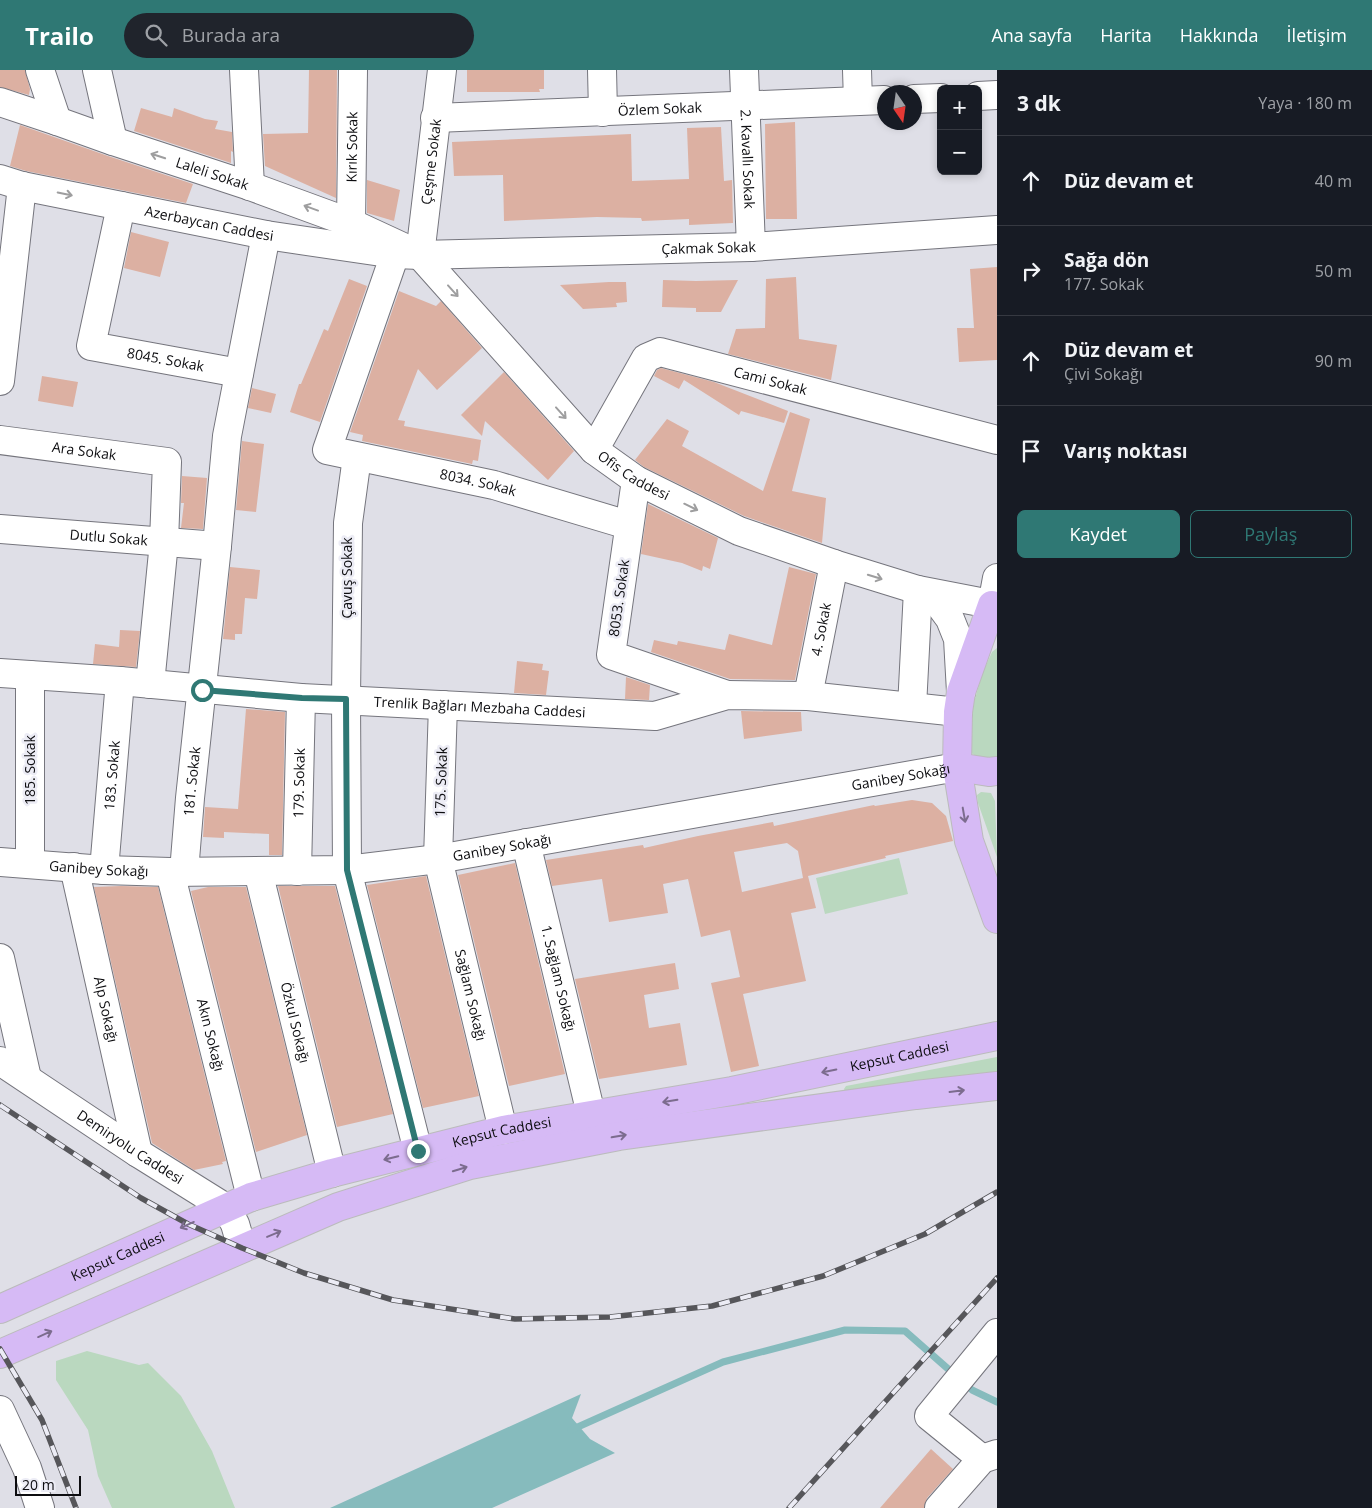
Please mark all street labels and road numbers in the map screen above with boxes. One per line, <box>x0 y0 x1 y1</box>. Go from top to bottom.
street label: Özlem Sokak <box>617 97 703 120</box>
street label: 2. Kavallı Sokak <box>737 109 759 210</box>
street label: Kırık Sokak <box>342 111 361 183</box>
street label: Çeşme Sokak <box>416 117 445 206</box>
street label: Laleli Sokak <box>173 152 252 194</box>
street label: Azerbaycan Caddesi <box>143 201 275 245</box>
street label: Çakmak Sokak <box>661 237 757 258</box>
street label: 8045. Sokak <box>126 343 206 376</box>
street label: Cami Sokak <box>732 362 810 399</box>
street label: Ara Sokak <box>51 437 118 464</box>
street label: Ofis Caddesi <box>594 446 673 504</box>
street label: 8034. Sokak <box>438 464 519 500</box>
street label: Dutlu Sokak <box>69 524 149 550</box>
street label: Çavuş Sokak <box>337 537 356 619</box>
street label: 8053. Sokak <box>604 557 633 638</box>
street label: 4. Sokak <box>806 600 835 657</box>
street label: Trenlik Bağları Mezbaha Caddesi <box>373 692 586 721</box>
street label: 185. Sokak <box>20 734 39 805</box>
street label: 183. Sokak <box>99 739 124 811</box>
street label: 181. Sokak <box>179 745 205 817</box>
street label: 175. Sokak <box>430 746 451 817</box>
street label: 179. Sokak <box>288 747 309 818</box>
street label: Ganibey Sokağı <box>850 758 951 795</box>
street label: Ganibey Sokağı <box>451 829 553 865</box>
street label: Ganibey Sokağı <box>48 856 149 880</box>
street label: 1. Sağlam Sokağı <box>537 923 581 1033</box>
street label: Sağlam Sokağı <box>451 947 491 1043</box>
street label: Alp Sokağı <box>90 975 123 1044</box>
street label: Özkul Sokağı <box>277 980 315 1065</box>
street label: Akın Sokağı <box>193 996 229 1073</box>
street label: Kepsut Caddesi <box>848 1036 951 1075</box>
street label: Demiryolu Caddesi <box>73 1105 187 1188</box>
street label: Kepsut Caddesi <box>450 1112 553 1151</box>
street label: Kepsut Caddesi <box>68 1227 167 1285</box>

